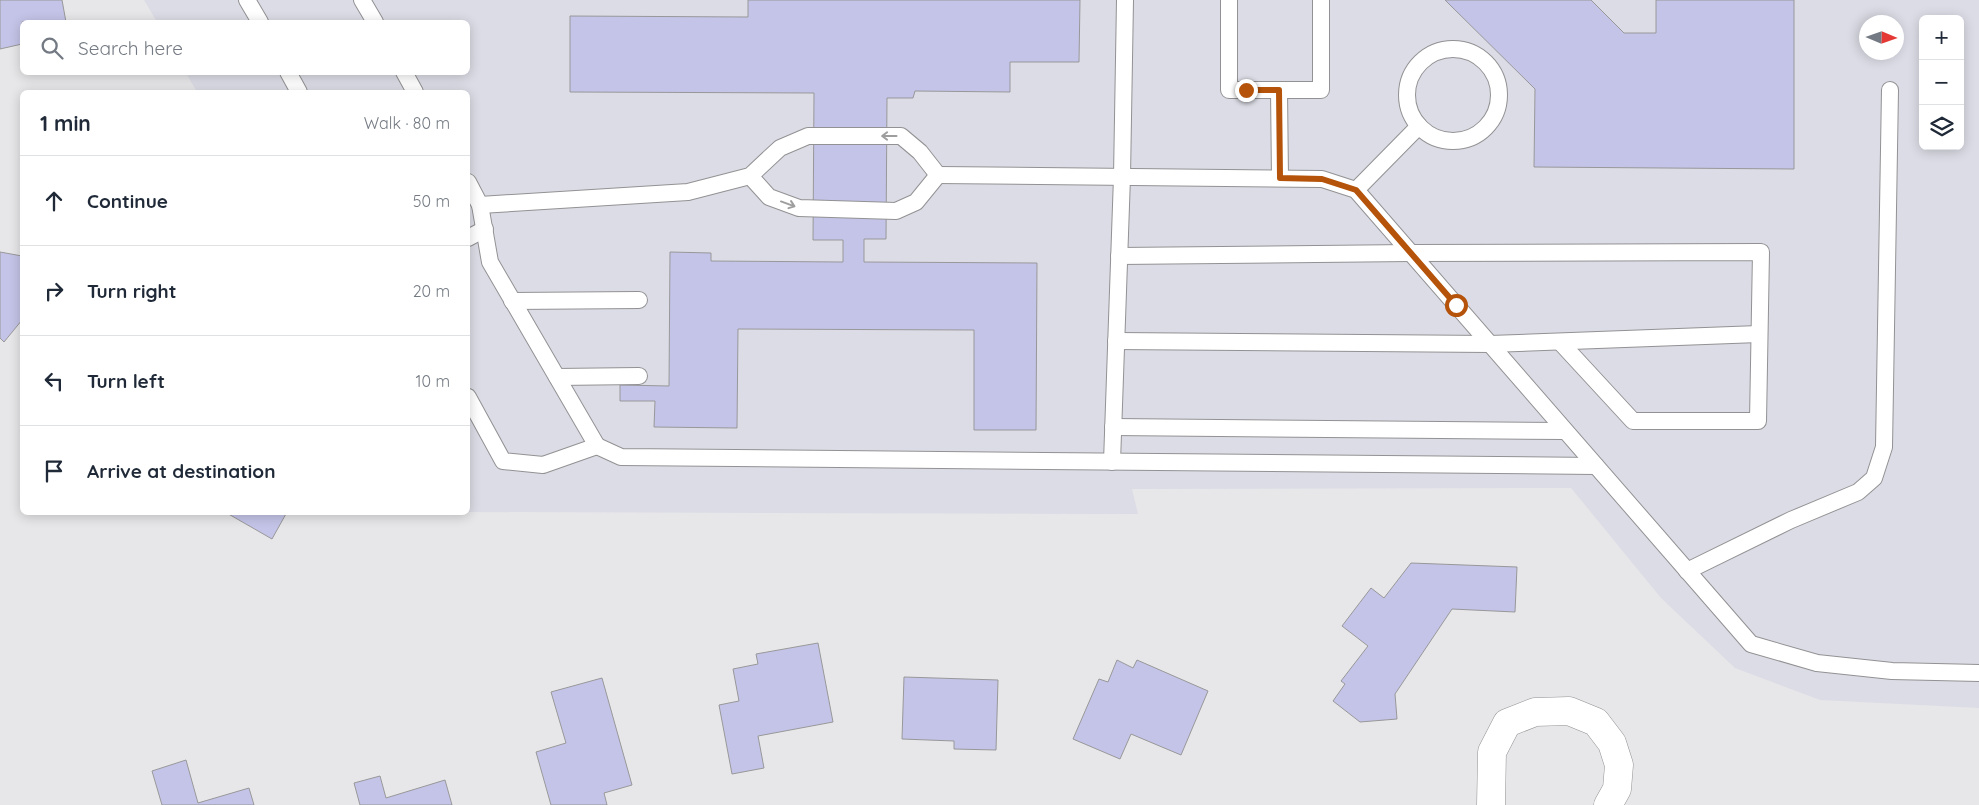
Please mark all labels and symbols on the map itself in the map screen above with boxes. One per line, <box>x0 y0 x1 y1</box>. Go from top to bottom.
north arrow <box>1859 15 1904 60</box>
route end <box>1235 79 1258 102</box>
one-way arrow <box>881 131 898 141</box>
one-way arrow <box>780 200 795 209</box>
route start <box>1445 294 1468 317</box>

